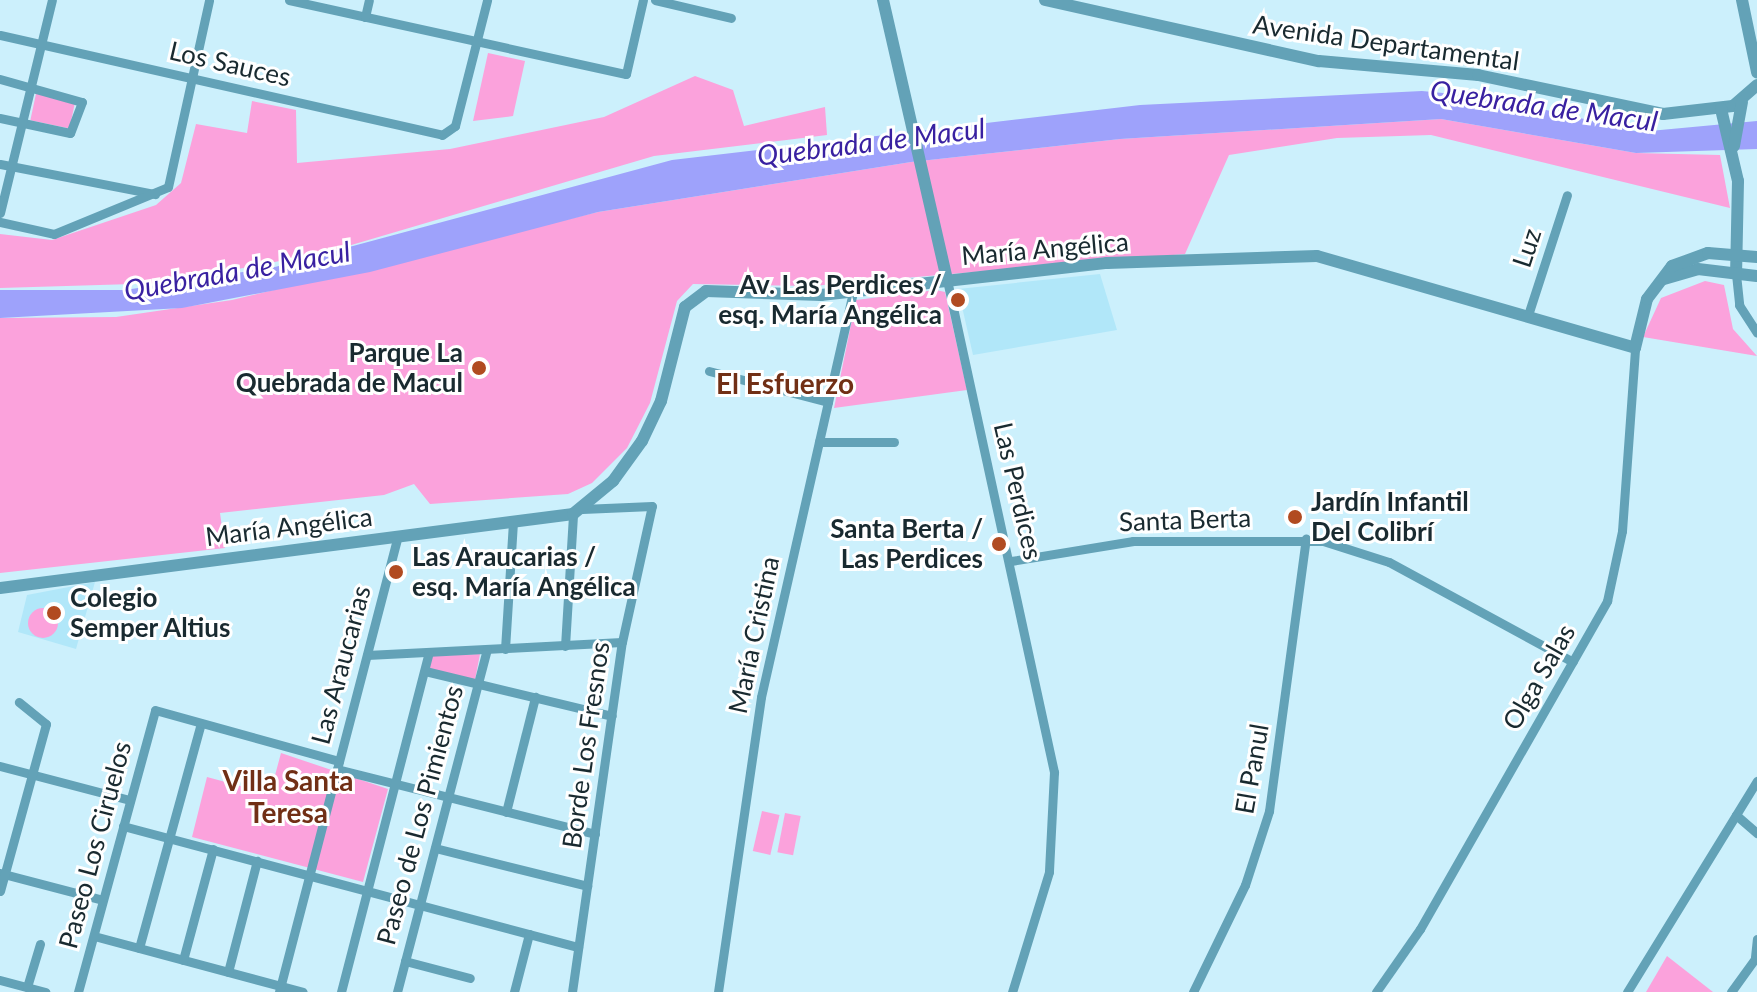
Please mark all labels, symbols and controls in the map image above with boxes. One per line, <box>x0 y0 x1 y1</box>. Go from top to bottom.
street label: Avenida Departamental <box>1251 9 1521 77</box>
street label: Los Sauces <box>166 35 294 93</box>
water label: Quebrada de Macul <box>1428 72 1660 138</box>
water label: Quebrada de Macul <box>755 110 987 172</box>
street label: Luz <box>1506 225 1548 271</box>
street label: María Angélica <box>960 226 1130 272</box>
water label: Quebrada de Macul <box>121 234 353 306</box>
place label: Av. Las Perdices / esq. María Angélica <box>717 269 942 330</box>
marker: Av. Las Perdices / esq. María Angélica <box>949 291 967 309</box>
place label: Parque La Quebrada de Macul <box>236 337 463 398</box>
marker: Parque La Quebrada de Macul <box>470 359 488 377</box>
district label: El Esfuerzo <box>716 366 854 400</box>
street label: Las Perdices <box>987 419 1049 563</box>
place label: Jardín Infantil Del Colibrí <box>1311 486 1469 548</box>
street label: María Angélica <box>203 501 375 553</box>
street label: Santa Berta <box>1118 502 1252 538</box>
marker: Jardín Infantil Del Colibrí <box>1286 508 1304 526</box>
place label: Santa Berta / Las Perdices <box>830 513 983 574</box>
marker: Santa Berta / Las Perdices <box>990 535 1008 553</box>
place label: Las Araucarias / esq. María Angélica <box>412 541 637 602</box>
street label: María Cristina <box>722 554 786 716</box>
marker: Las Araucarias / esq. María Angélica <box>387 563 405 581</box>
place label: Colegio Semper Altius <box>70 582 232 644</box>
street label: Las Araucarias <box>305 582 377 748</box>
marker: Colegio Semper Altius <box>45 604 63 622</box>
street label: Olga Salas <box>1496 619 1582 735</box>
street label: Borde Los Fresnos <box>556 640 616 850</box>
street label: Paseo de Los Pimientos <box>370 682 470 948</box>
street label: El Panul <box>1229 722 1275 816</box>
street label: Paseo Los Ciruelos <box>52 738 138 952</box>
district label: Villa Santa Teresa <box>222 763 354 829</box>

